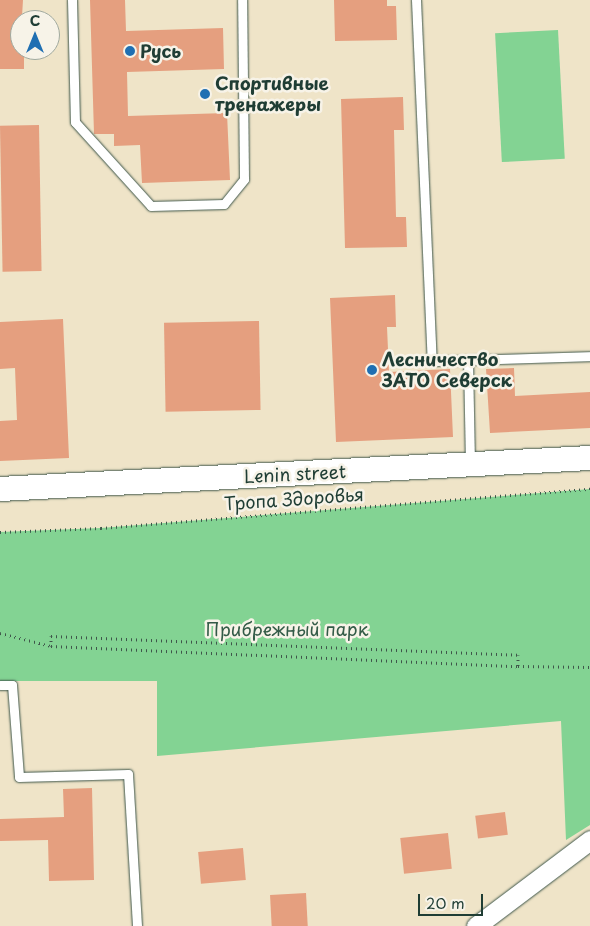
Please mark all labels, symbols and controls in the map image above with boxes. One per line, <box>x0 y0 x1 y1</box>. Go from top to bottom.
north arrow <box>10 10 60 60</box>
text: С <box>30 10 40 31</box>
place label: Русь <box>140 40 181 62</box>
marker: Русь <box>124 45 136 57</box>
place label: Спортивные тренажеры <box>215 73 329 116</box>
marker: Спортивные тренажеры <box>199 88 211 100</box>
place label: Лесничество ЗАТО Северск <box>382 349 514 392</box>
marker: Лесничество ЗАТО Северск <box>366 364 378 376</box>
street label: Lenin street <box>243 461 347 487</box>
street label: Тропа Здоровья <box>223 483 365 515</box>
park label: Прибрежный парк <box>205 618 369 640</box>
scale bar <box>420 884 485 916</box>
text: 20 m <box>426 891 465 914</box>

